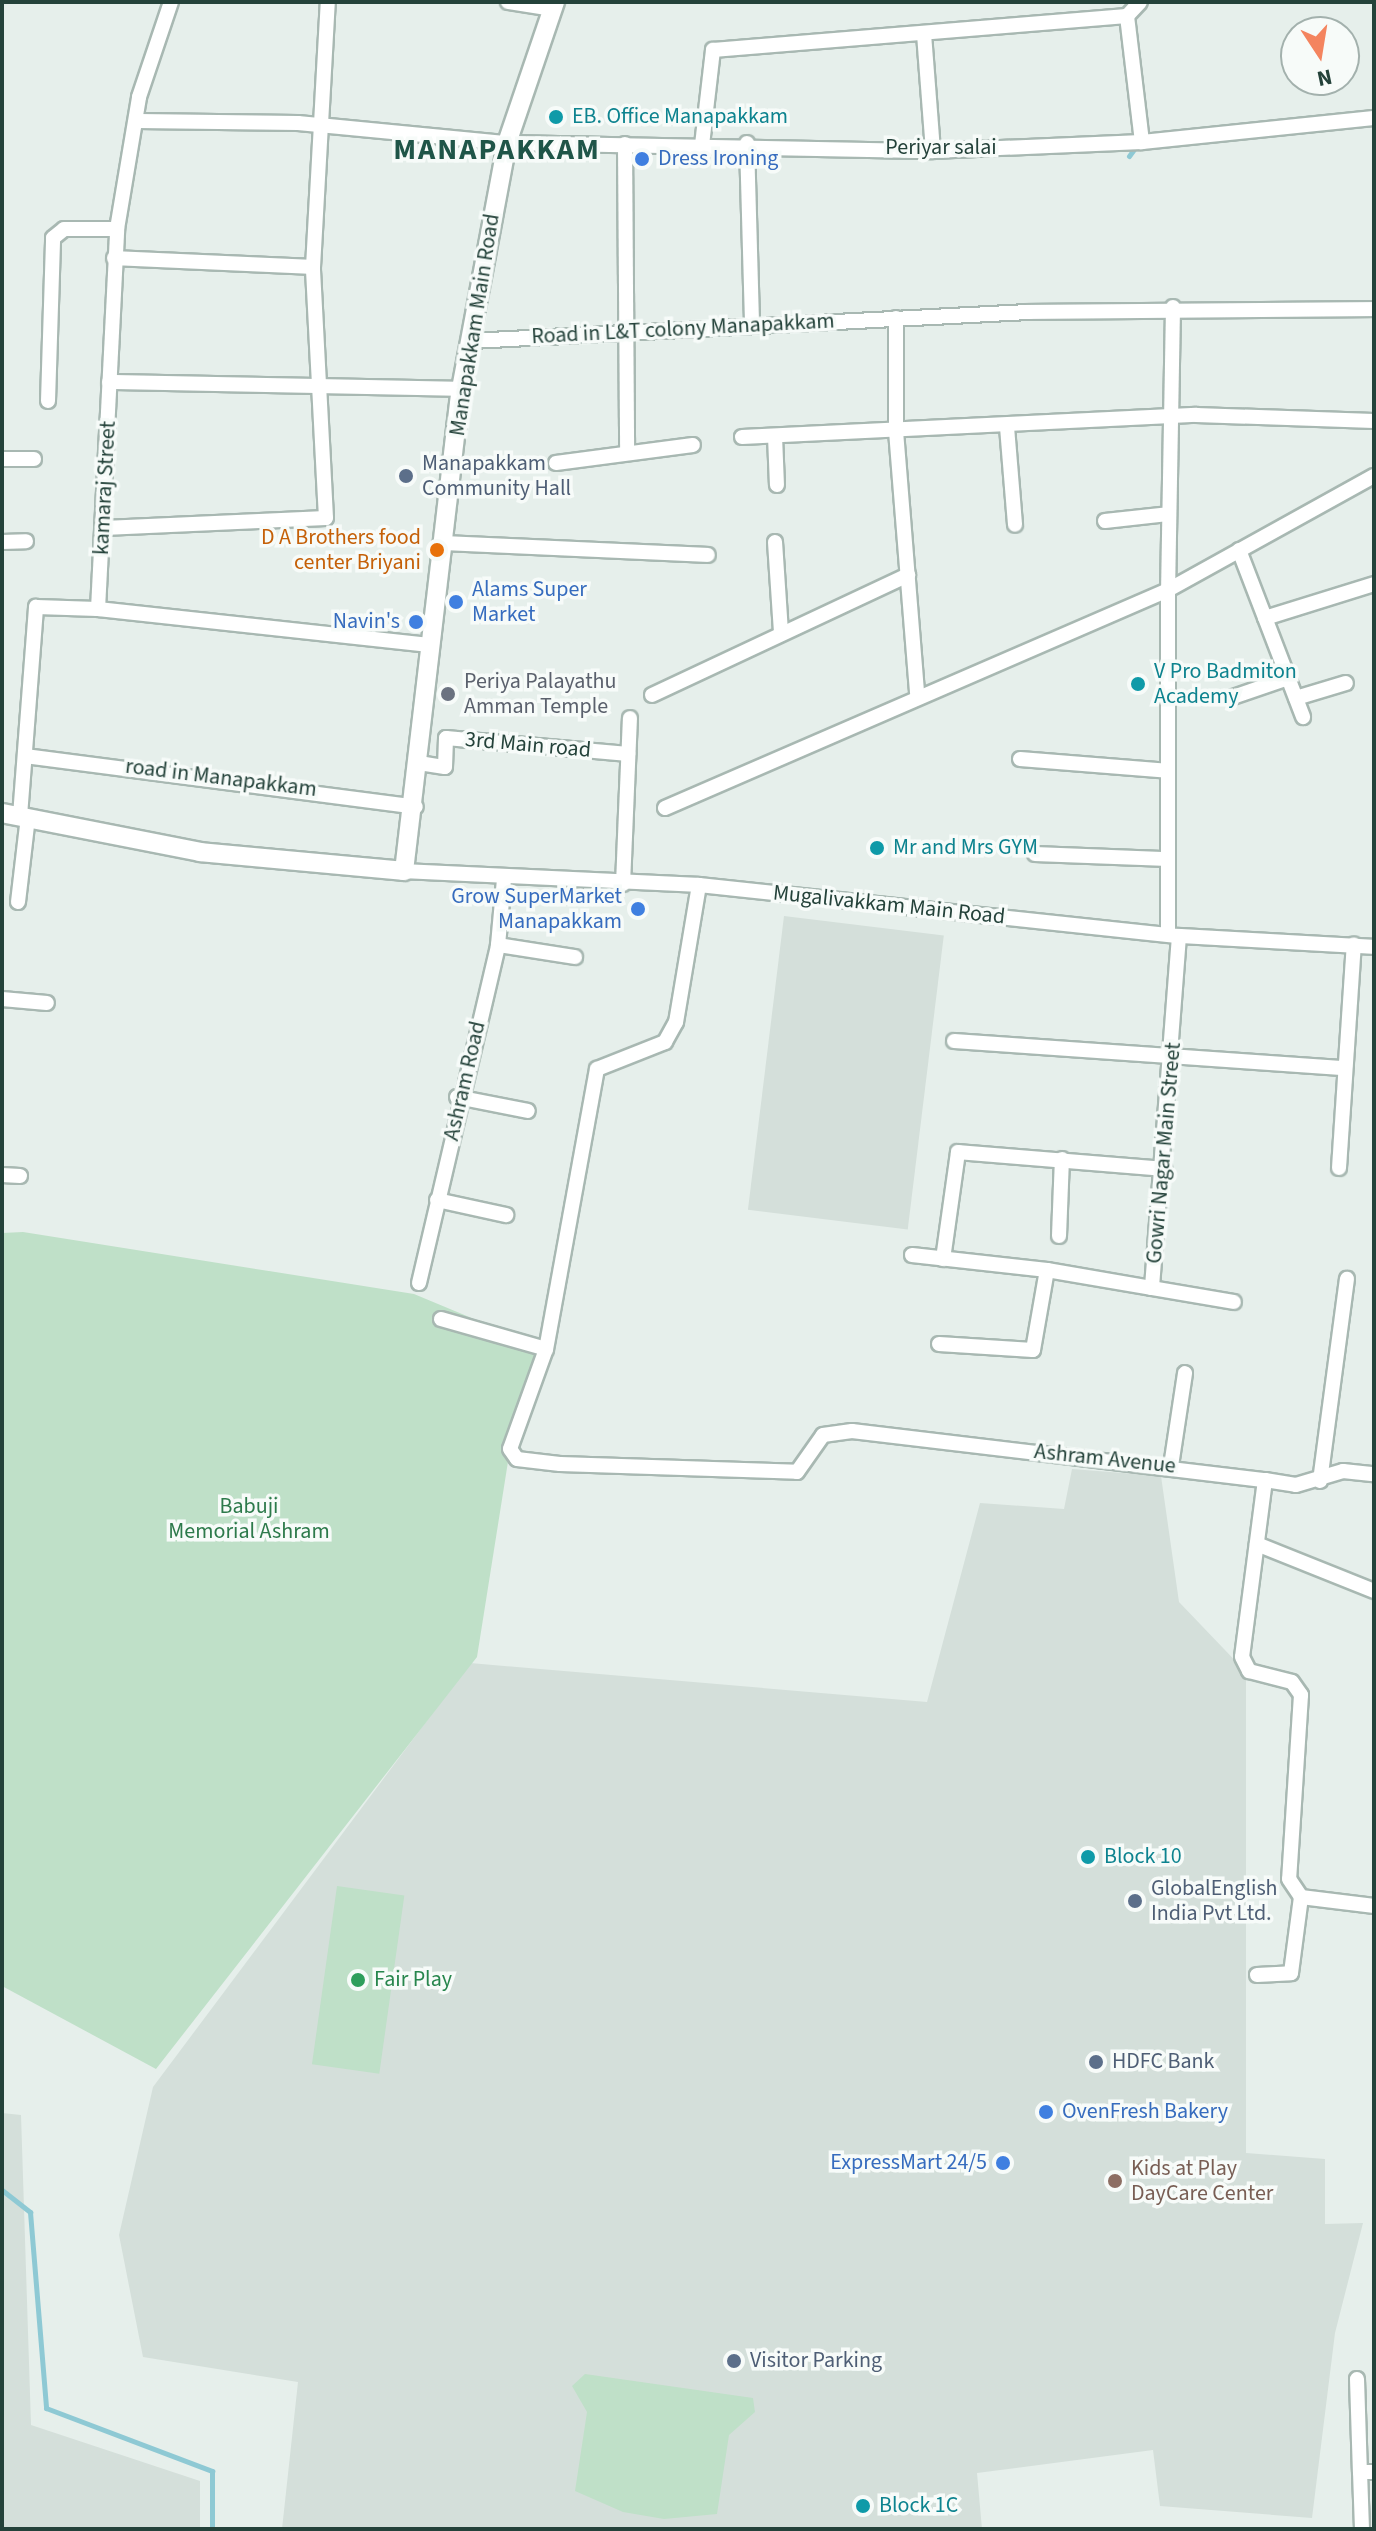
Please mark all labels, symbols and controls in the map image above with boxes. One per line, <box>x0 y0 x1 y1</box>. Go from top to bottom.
north arrow <box>1280 16 1360 96</box>
text: N <box>1314 60 1335 95</box>
place label: EB. Office Manapakkam <box>572 104 788 130</box>
marker: EB. Office Manapakkam <box>547 108 565 126</box>
district label: MANAPAKKAM <box>393 132 601 168</box>
street label: Periyar salai <box>885 135 997 161</box>
place label: Dress Ironing <box>658 146 778 172</box>
marker: Dress Ironing <box>633 150 651 168</box>
street label: Manapakkam Main Road <box>444 212 506 438</box>
street label: Road in L&T colony Manapakkam <box>531 308 835 350</box>
street label: kamaraj Street <box>88 420 122 556</box>
place label: Manapakkam Community Hall <box>422 450 571 502</box>
marker: Manapakkam Community Hall <box>397 467 415 485</box>
place label: D A Brothers food center Briyani <box>261 524 421 576</box>
marker: D A Brothers food center Briyani <box>428 541 446 559</box>
place label: Alams Super Market <box>472 576 587 628</box>
marker: Alams Super Market <box>447 593 465 611</box>
place label: Navin's <box>333 609 400 635</box>
marker: Navin's <box>407 613 425 631</box>
place label: V Pro Badmiton Academy <box>1154 658 1297 710</box>
place label: Periya Palayathu Amman Temple <box>464 668 617 720</box>
marker: V Pro Badmiton Academy <box>1129 675 1147 693</box>
marker: Periya Palayathu Amman Temple <box>439 685 457 703</box>
street label: 3rd Main road <box>464 726 592 764</box>
street label: road in Manapakkam <box>124 753 318 803</box>
place label: Mr and Mrs GYM <box>893 835 1038 861</box>
marker: Mr and Mrs GYM <box>868 839 886 857</box>
street label: Mugalivakkam Main Road <box>772 880 1006 930</box>
place label: Grow SuperMarket Manapakkam <box>451 883 622 934</box>
marker: Grow SuperMarket Manapakkam <box>629 900 647 918</box>
street label: Ashram Road <box>438 1019 492 1143</box>
street label: Gowri Nagar Main Street <box>1141 1041 1187 1265</box>
street label: Ashram Avenue <box>1033 1438 1177 1480</box>
park label: Babuji Memorial Ashram <box>168 1493 330 1544</box>
place label: Block 10 <box>1104 1844 1182 1870</box>
marker: Block 10 <box>1079 1848 1097 1866</box>
place label: GlobalEnglish India Pvt Ltd. <box>1151 1875 1278 1926</box>
marker: GlobalEnglish India Pvt Ltd. <box>1126 1892 1144 1910</box>
place label: Fair Play <box>374 1967 452 1993</box>
marker: Fair Play <box>349 1971 367 1989</box>
place label: HDFC Bank <box>1112 2049 1214 2075</box>
marker: HDFC Bank <box>1087 2053 1105 2071</box>
place label: OvenFresh Bakery <box>1062 2099 1228 2125</box>
marker: OvenFresh Bakery <box>1037 2103 1055 2121</box>
place label: ExpressMart 24/5 <box>830 2150 987 2176</box>
marker: ExpressMart 24/5 <box>994 2154 1012 2172</box>
place label: Kids at Play DayCare Center <box>1131 2155 1273 2206</box>
marker: Kids at Play DayCare Center <box>1106 2172 1124 2190</box>
place label: Visitor Parking <box>750 2348 882 2374</box>
marker: Visitor Parking <box>725 2352 743 2370</box>
place label: Block 1C <box>879 2493 958 2519</box>
marker: Block 1C <box>854 2497 872 2515</box>

